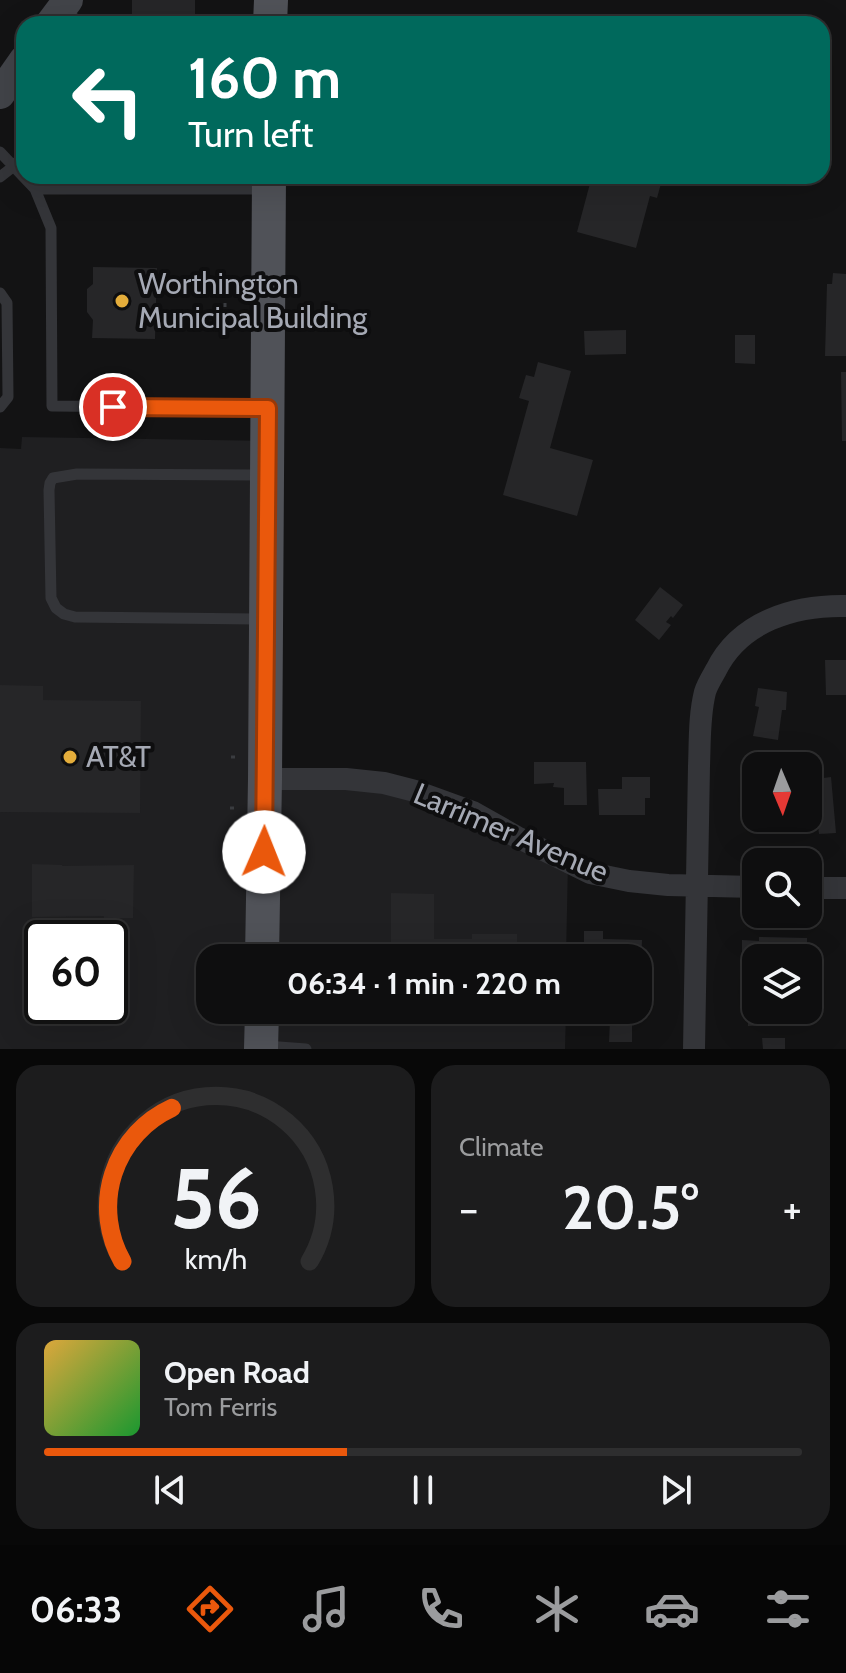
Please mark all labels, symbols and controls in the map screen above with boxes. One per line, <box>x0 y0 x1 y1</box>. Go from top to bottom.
text: 160 m <box>188 44 341 112</box>
icon: left <box>56 48 160 152</box>
text: Turn left <box>188 112 313 156</box>
place label: Worthington Municipal Building <box>138 265 368 336</box>
marker: Worthington Municipal Building <box>113 292 131 310</box>
pin <box>79 373 147 441</box>
icon: arrive <box>91 385 135 429</box>
place label: AT&T <box>86 738 151 775</box>
marker: AT&T <box>61 748 79 766</box>
north arrow <box>742 752 822 832</box>
map controls <box>742 752 822 1024</box>
street label: Larrimer Avenue <box>408 775 614 890</box>
position arrow <box>222 810 306 894</box>
button: search <box>742 848 822 928</box>
speed limit sign: 60 <box>24 920 128 1024</box>
button: layers <box>742 944 822 1024</box>
text: 06:34 · 1 min · 220 m <box>287 965 561 1002</box>
text: Climate <box>459 1131 544 1163</box>
text: 56 <box>170 1148 261 1249</box>
text: 20.5° <box>562 1171 699 1244</box>
text: − <box>459 1182 478 1235</box>
text: + <box>783 1182 802 1235</box>
text: km/h <box>184 1241 247 1276</box>
text: Open Road <box>164 1354 310 1391</box>
text: Tom Ferris <box>164 1391 277 1423</box>
icon: previous <box>148 1468 192 1512</box>
icon: pause <box>401 1468 445 1512</box>
icon: next <box>654 1468 698 1512</box>
icon: directions <box>182 1581 238 1637</box>
icon: music <box>298 1581 354 1637</box>
icon: phone <box>413 1581 469 1637</box>
icon: climate <box>529 1581 585 1637</box>
icon: car <box>644 1581 700 1637</box>
icon: filters <box>760 1581 816 1637</box>
text: 06:33 <box>30 1587 122 1631</box>

